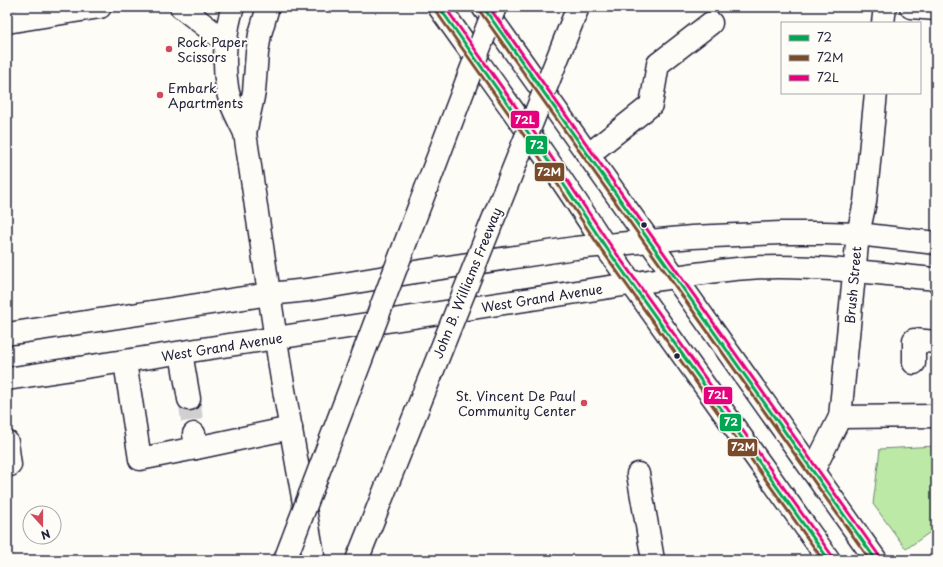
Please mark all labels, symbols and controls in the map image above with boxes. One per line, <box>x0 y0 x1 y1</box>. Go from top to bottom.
legend <box>781 22 921 94</box>
text: 72 <box>817 28 832 46</box>
place label: Rock Paper Scissors <box>177 32 247 66</box>
marker: Rock Paper Scissors <box>164 44 174 54</box>
text: 72M <box>817 48 844 66</box>
text: 72L <box>817 68 839 86</box>
place label: Embark Apartments <box>168 78 243 112</box>
marker: Embark Apartments <box>155 90 165 100</box>
line badge: 72L <box>510 110 540 129</box>
text: 72L <box>515 111 536 128</box>
line badge: 72 <box>525 135 548 155</box>
text: 72 <box>530 136 544 153</box>
line badge: 72M <box>534 162 565 182</box>
text: 72M <box>537 163 561 180</box>
street label: John B. Williams Freeway <box>427 204 506 361</box>
unlabelled marker <box>639 220 649 230</box>
street label: Brush Street <box>840 245 865 325</box>
street label: West Grand Avenue <box>480 279 604 316</box>
street label: West Grand Avenue <box>160 328 284 365</box>
unlabelled marker <box>672 351 682 361</box>
place label: St. Vincent De Paul Community Center <box>456 386 577 420</box>
line badge: 72L <box>703 386 733 405</box>
text: 72L <box>708 386 729 403</box>
marker: St. Vincent De Paul Community Center <box>579 398 589 408</box>
line badge: 72 <box>719 413 742 432</box>
text: 72 <box>724 413 738 430</box>
line badge: 72M <box>727 438 758 457</box>
text: 72M <box>731 438 755 455</box>
north arrow <box>22 505 62 545</box>
text: N <box>38 525 53 544</box>

